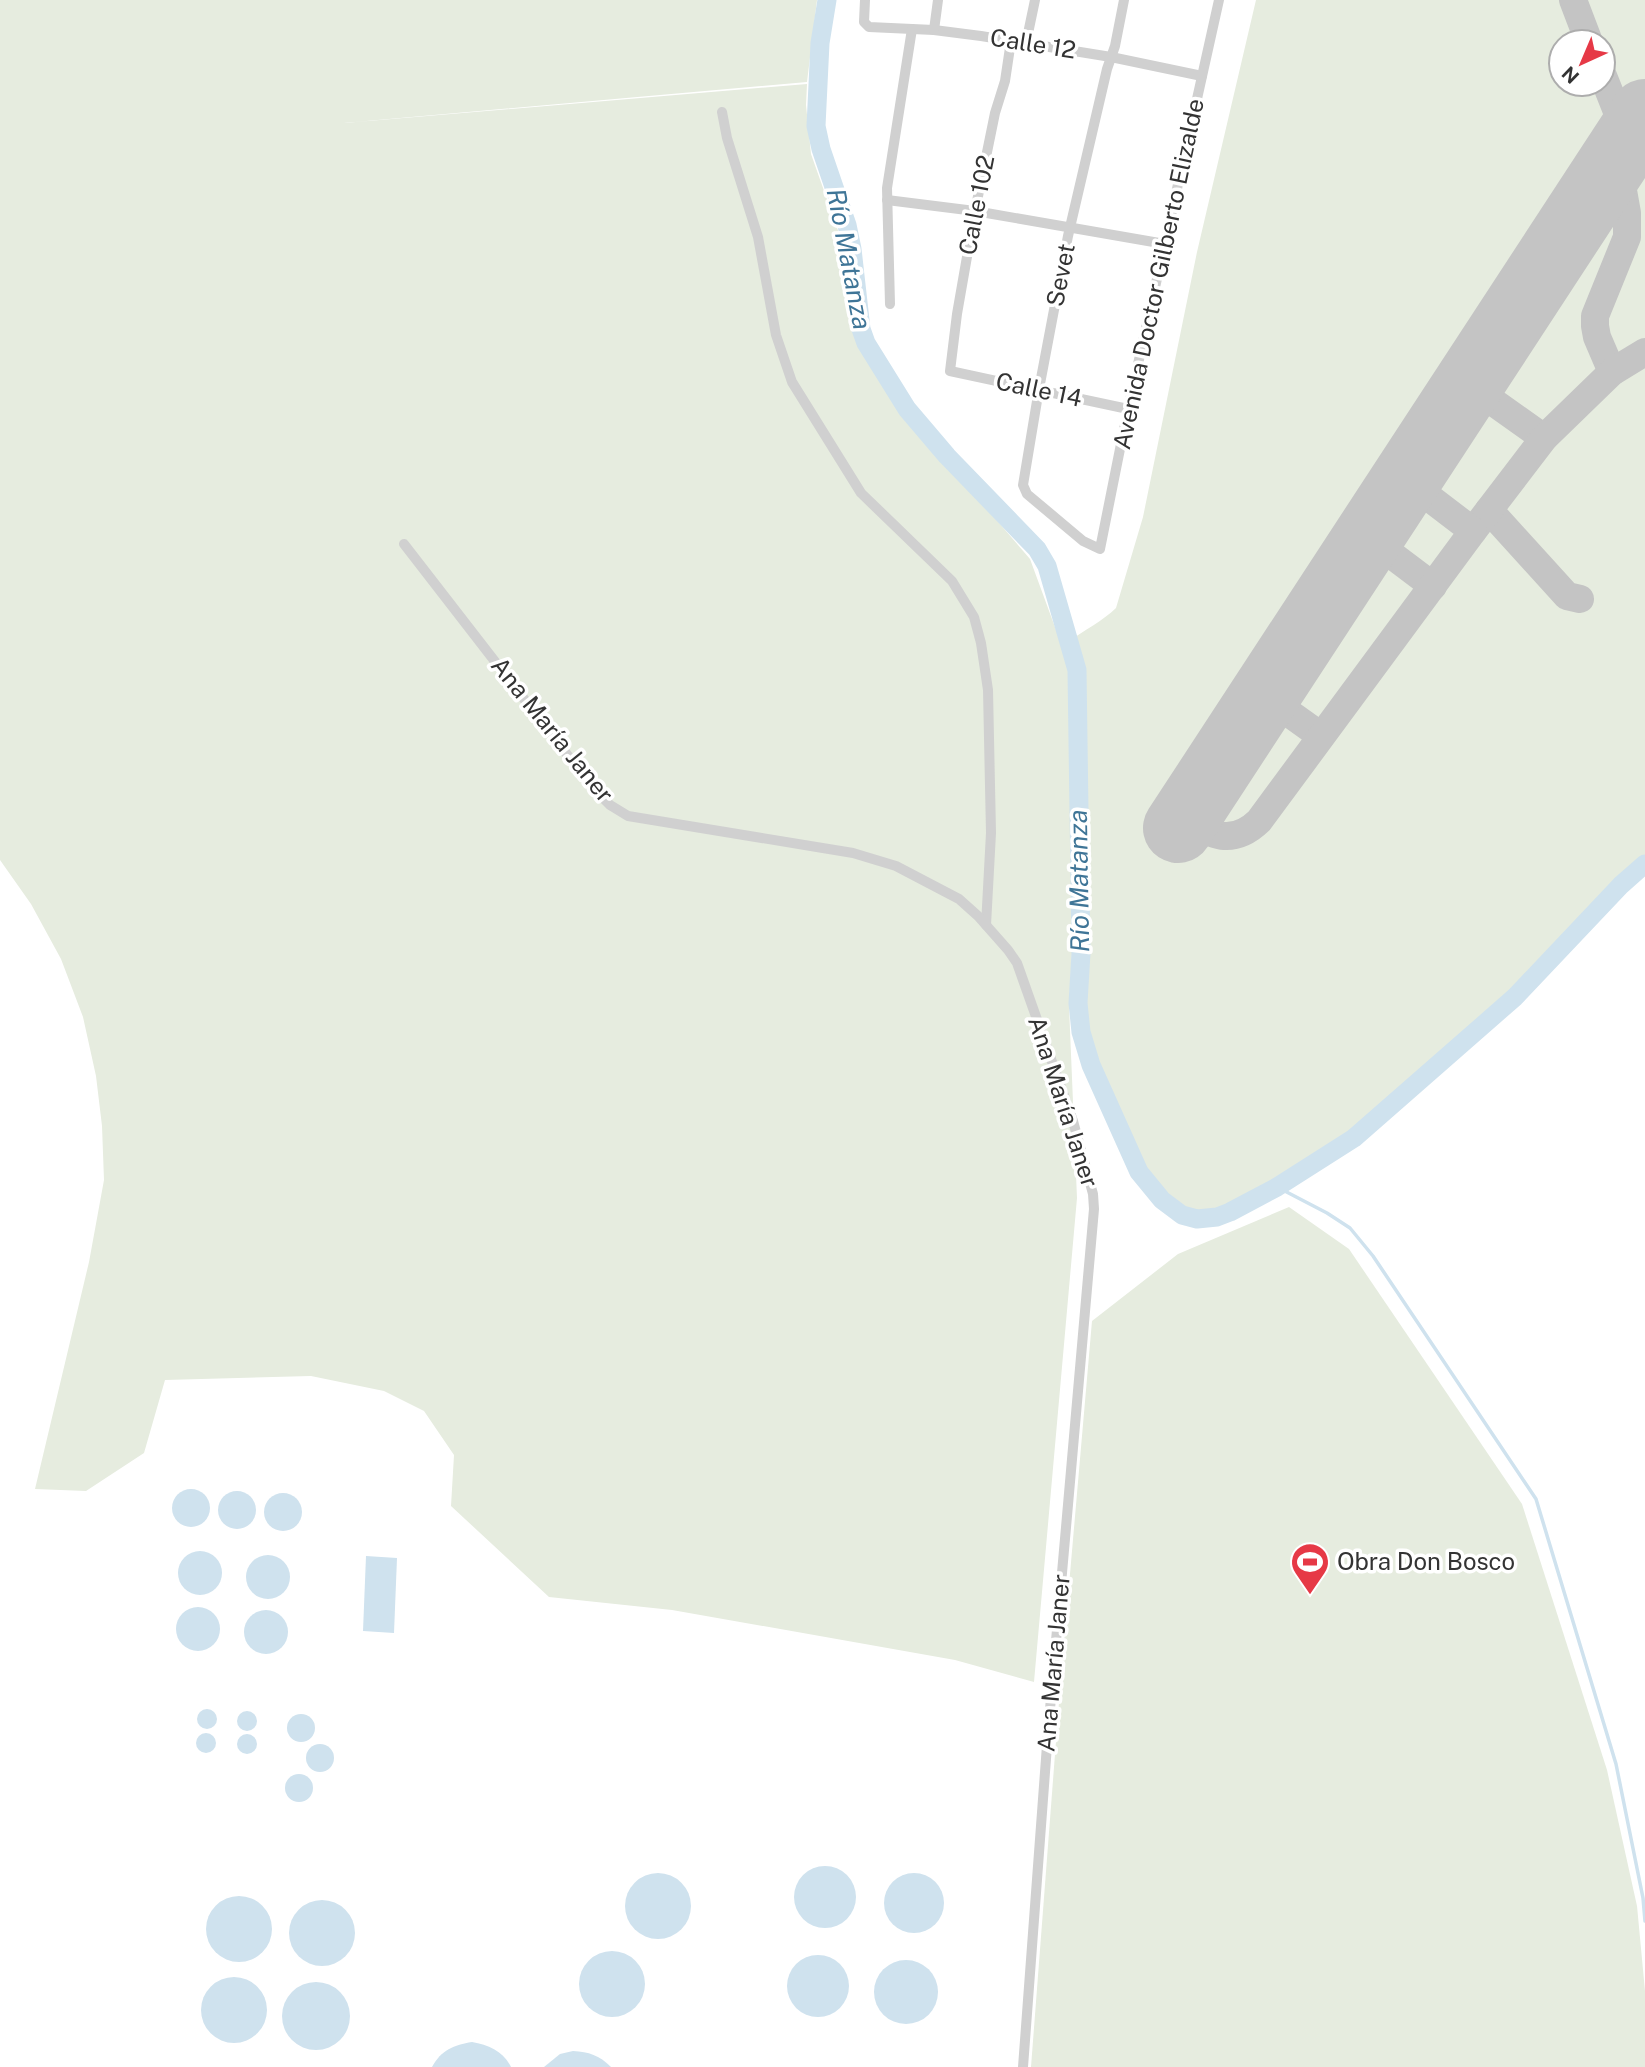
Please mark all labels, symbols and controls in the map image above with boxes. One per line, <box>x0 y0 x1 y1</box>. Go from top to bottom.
street label: Calle 12 <box>988 22 1078 64</box>
north arrow <box>1547 28 1617 98</box>
text: N <box>1557 62 1583 88</box>
street label: Avenida Doctor Gilberto Elizalde <box>1107 96 1209 452</box>
street label: Calle 102 <box>953 152 999 257</box>
water label: Río Matanza <box>821 186 878 332</box>
street label: Sevet <box>1040 241 1080 309</box>
street label: Calle 14 <box>994 366 1085 412</box>
street label: Ana María Janer <box>486 651 620 807</box>
water label: Río Matanza <box>1062 809 1095 953</box>
street label: Ana María Janer <box>1023 1013 1105 1191</box>
sports icon: Obra Don Bosco <box>1289 1541 1331 1596</box>
place label: Obra Don Bosco <box>1337 1547 1515 1575</box>
street label: Ana María Janer <box>1031 1573 1075 1753</box>

